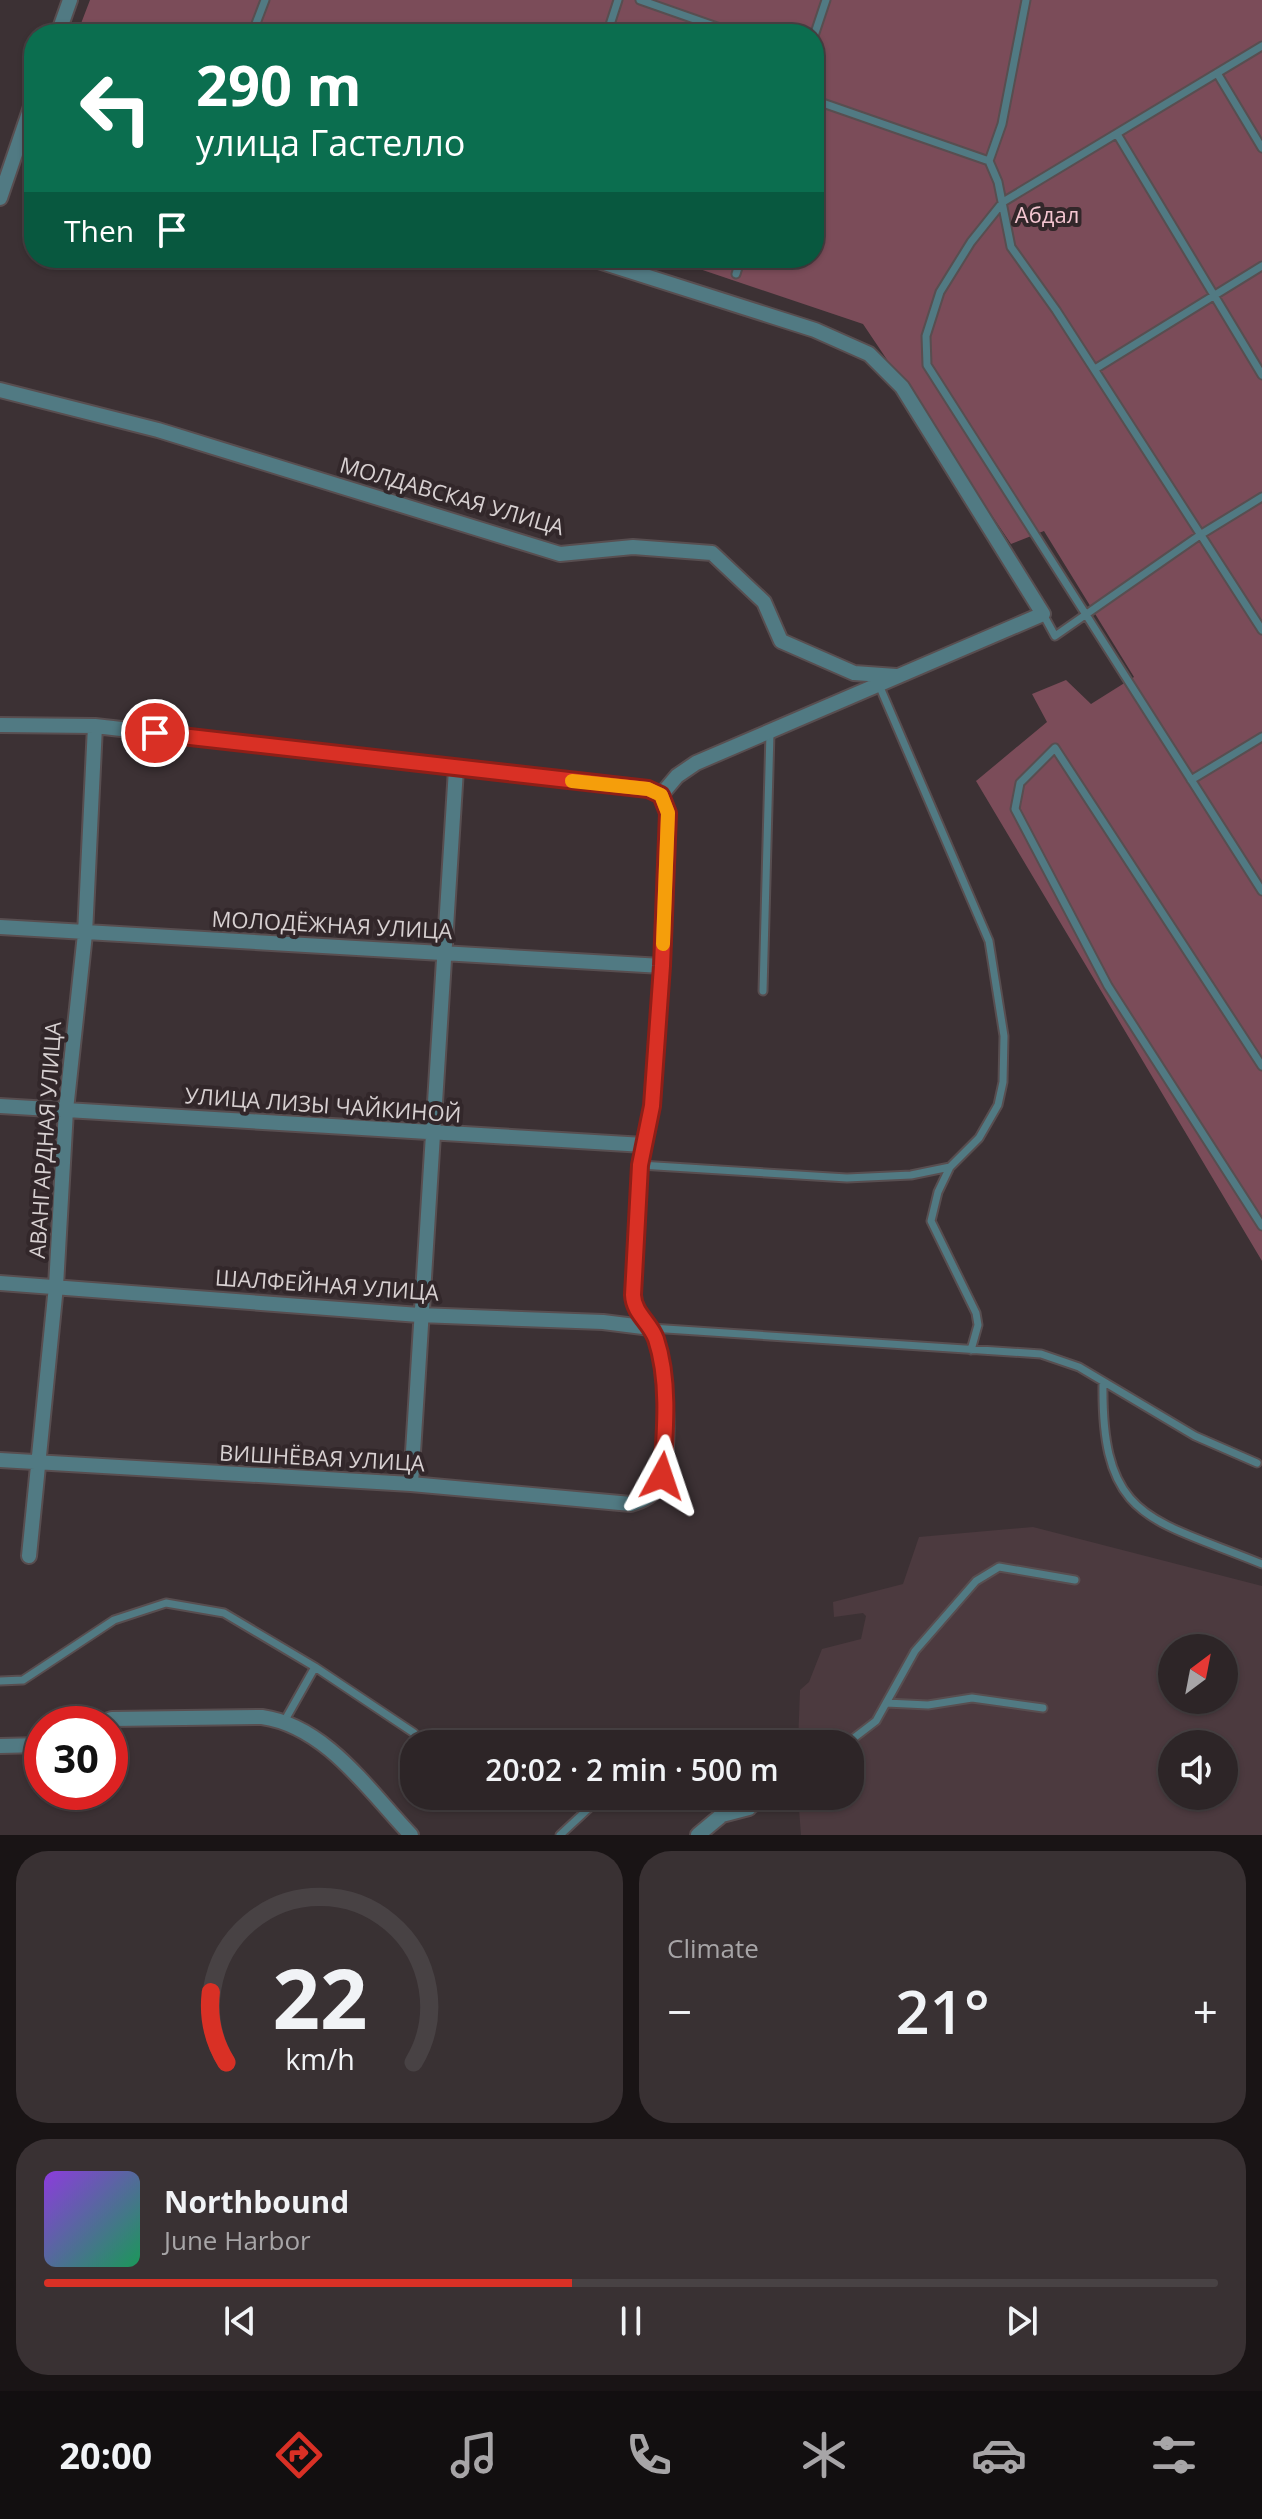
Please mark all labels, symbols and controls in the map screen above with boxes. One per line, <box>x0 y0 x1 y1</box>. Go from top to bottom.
text: 290 m <box>196 46 362 122</box>
icon: left <box>64 56 168 160</box>
text: улица Гастелло <box>196 118 465 167</box>
park label: Абдал <box>1015 199 1079 229</box>
icon: arrive <box>150 208 194 252</box>
text: Then <box>64 210 134 251</box>
street label: МОЛДАВСКАЯ УЛИЦА <box>337 449 568 541</box>
pin <box>121 699 189 767</box>
icon: arrive <box>133 711 177 755</box>
street label: МОЛОДЁЖНАЯ УЛИЦА <box>211 903 453 945</box>
street label: АВАНГАРДНАЯ УЛИЦА <box>21 1020 67 1259</box>
street label: УЛИЦА ЛИЗЫ ЧАЙКИНОЙ <box>184 1079 462 1129</box>
street label: ШАЛФЕЙНАЯ УЛИЦА <box>214 1261 440 1307</box>
position arrow <box>620 1434 704 1518</box>
street label: ВИШНЁВАЯ УЛИЦА <box>219 1437 426 1477</box>
north arrow <box>1158 1634 1238 1714</box>
map controls <box>1158 1634 1238 1810</box>
speed limit sign: 30 <box>24 1706 128 1810</box>
button: sound <box>1158 1730 1238 1810</box>
text: 20:02 · 2 min · 500 m <box>485 1749 779 1790</box>
text: Climate <box>667 1930 759 1966</box>
text: 22 <box>272 1940 367 2053</box>
text: 21° <box>895 1970 990 2052</box>
text: − <box>667 1981 692 2041</box>
text: + <box>1193 1981 1218 2041</box>
text: km/h <box>285 2039 354 2078</box>
text: Northbound <box>164 2181 349 2222</box>
text: June Harbor <box>164 2222 311 2258</box>
icon: previous <box>218 2299 262 2343</box>
icon: pause <box>609 2299 653 2343</box>
icon: next <box>1000 2299 1044 2343</box>
icon: directions <box>271 2427 327 2483</box>
icon: music <box>446 2427 502 2483</box>
icon: phone <box>621 2427 677 2483</box>
icon: climate <box>796 2427 852 2483</box>
icon: car <box>971 2427 1027 2483</box>
icon: filters <box>1146 2427 1202 2483</box>
text: 20:00 <box>60 2431 152 2480</box>

